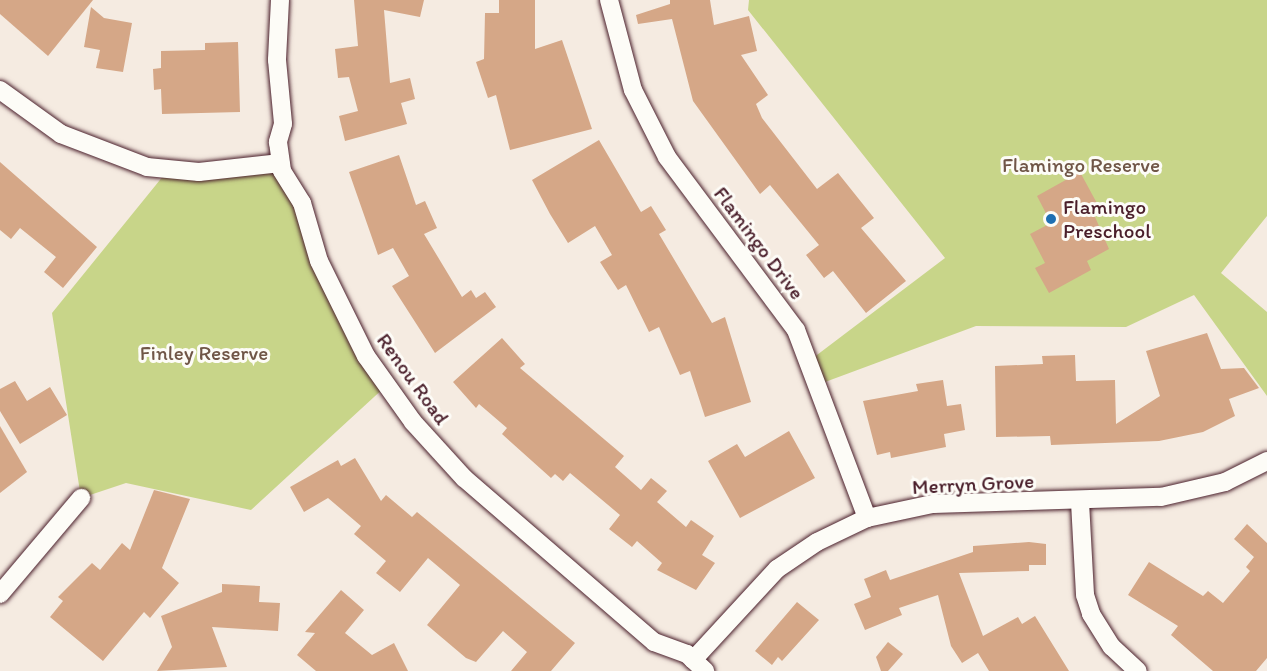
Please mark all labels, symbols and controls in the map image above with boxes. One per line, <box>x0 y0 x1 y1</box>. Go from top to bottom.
park label: Flamingo Reserve <box>1002 152 1160 178</box>
street label: Flamingo Drive <box>708 181 810 305</box>
place label: Flamingo Preschool <box>1063 194 1151 244</box>
marker: Flamingo Preschool <box>1044 212 1058 226</box>
street label: Renou Road <box>371 328 455 430</box>
park label: Finley Reserve <box>140 340 268 366</box>
street label: Merryn Grove <box>911 468 1035 500</box>

